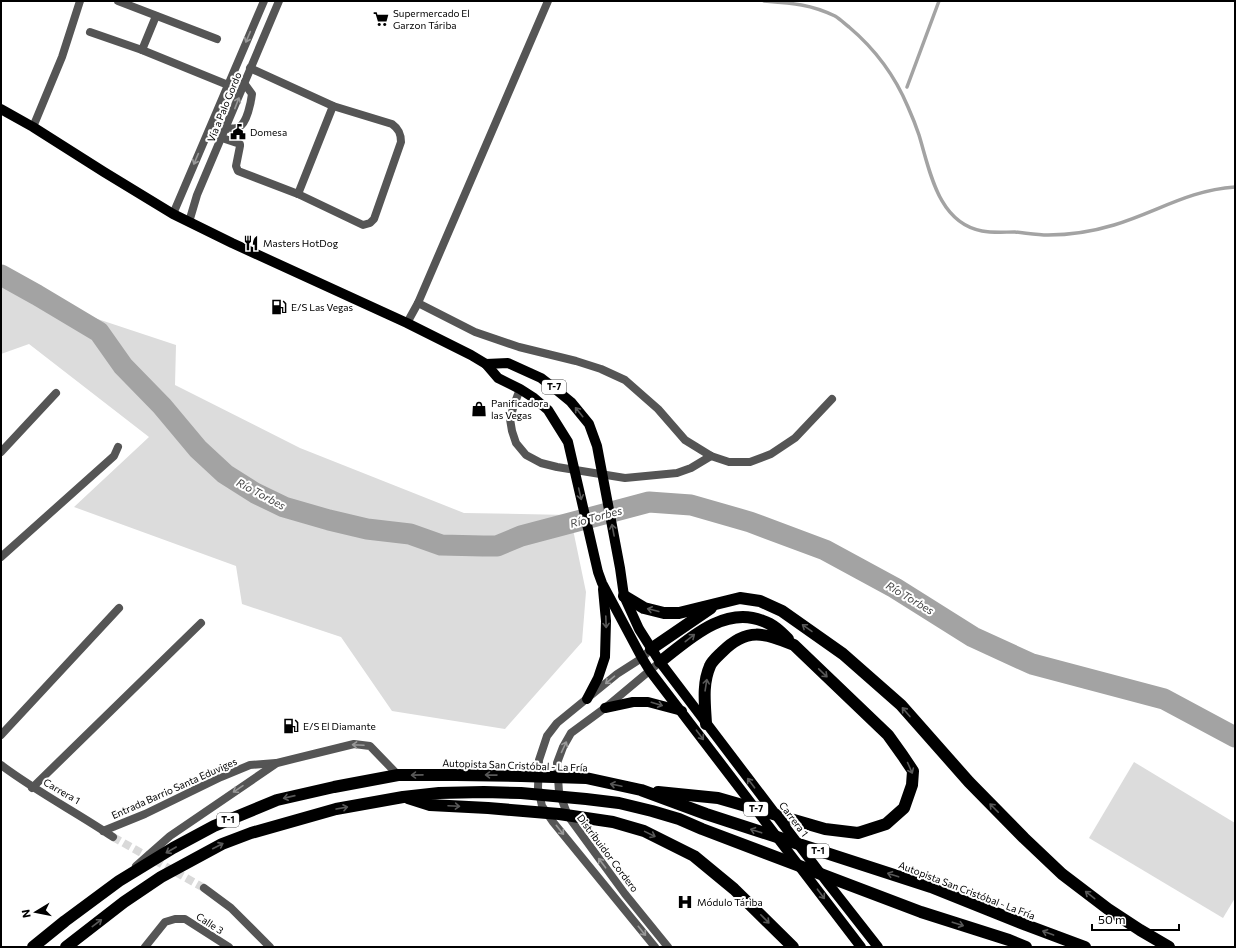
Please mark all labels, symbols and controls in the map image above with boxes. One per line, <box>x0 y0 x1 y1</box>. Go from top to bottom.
place label: Supermercado El Garzon Táriba <box>393 7 470 31</box>
supermarket icon: Supermercado El Garzon Táriba <box>372 10 390 28</box>
one-way arrow <box>244 30 252 42</box>
street label: Vía a Palo Gordo <box>204 70 244 144</box>
one-way arrow <box>233 98 241 110</box>
public building icon: Domesa <box>229 123 247 141</box>
place label: Domesa <box>250 126 287 138</box>
one-way arrow <box>192 153 199 165</box>
restaurant icon: Masters HotDog <box>242 234 260 252</box>
place label: Masters HotDog <box>263 237 339 249</box>
fuel station icon: E/S Las Vegas <box>270 298 288 316</box>
place label: E/S Las Vegas <box>291 301 354 313</box>
road number: T-7 <box>542 380 566 394</box>
place label: Panificadora las Vegas <box>491 397 548 421</box>
shop icon: Panificadora las Vegas <box>470 400 488 418</box>
one-way arrow <box>575 407 584 417</box>
water label: Río Torbes <box>235 475 288 512</box>
one-way arrow <box>577 487 585 500</box>
water label: Río Torbes <box>568 503 623 530</box>
one-way arrow <box>608 524 616 537</box>
water label: Río Torbes <box>884 578 936 617</box>
one-way arrow <box>647 606 660 614</box>
one-way arrow <box>602 615 610 628</box>
one-way arrow <box>801 624 812 632</box>
one-way arrow <box>685 633 696 642</box>
one-way arrow <box>818 668 828 677</box>
one-way arrow <box>604 676 615 685</box>
one-way arrow <box>702 679 710 692</box>
one-way arrow <box>650 701 663 708</box>
one-way arrow <box>902 707 911 717</box>
fuel station icon: E/S El Diamante <box>282 717 300 735</box>
place label: E/S El Diamante <box>303 720 376 732</box>
one-way arrow <box>696 729 704 740</box>
one-way arrow <box>352 741 365 748</box>
one-way arrow <box>561 741 568 753</box>
street label: Entrada Barrio Santa Eduviges <box>109 755 239 821</box>
street label: Autopista San Cristóbal - La Fría <box>442 756 588 774</box>
one-way arrow <box>906 762 914 774</box>
one-way arrow <box>411 771 424 779</box>
one-way arrow <box>485 771 498 779</box>
street label: Carrera 1 <box>41 776 83 806</box>
one-way arrow <box>747 778 756 789</box>
one-way arrow <box>610 780 623 788</box>
one-way arrow <box>233 785 244 793</box>
one-way arrow <box>283 793 296 801</box>
street label: Carrera 1 <box>777 799 811 839</box>
road number: T-7 <box>744 802 768 816</box>
one-way arrow <box>447 803 460 810</box>
one-way arrow <box>989 803 999 813</box>
one-way arrow <box>336 804 349 812</box>
street label: Distribuidor Cordero <box>575 812 641 894</box>
road number: T-1 <box>217 813 239 827</box>
one-way arrow <box>555 825 564 836</box>
one-way arrow <box>751 826 763 834</box>
one-way arrow <box>644 831 656 838</box>
one-way arrow <box>212 842 224 849</box>
road number: T-1 <box>807 844 829 858</box>
one-way arrow <box>165 846 177 854</box>
one-way arrow <box>598 857 606 868</box>
street label: Autopista San Cristóbal - La Fría <box>897 858 1037 922</box>
one-way arrow <box>887 871 900 878</box>
one-way arrow <box>817 888 825 899</box>
one-way arrow <box>1084 891 1095 899</box>
north arrow <box>16 892 56 932</box>
hospital icon: Módulo Táriba <box>676 893 694 911</box>
place label: Módulo Táriba <box>697 896 763 908</box>
scale bar <box>1092 906 1179 932</box>
text: N <box>19 909 33 919</box>
street label: Calle 3 <box>194 910 226 936</box>
text: 50 m <box>1098 912 1126 926</box>
one-way arrow <box>760 914 770 924</box>
one-way arrow <box>91 919 102 927</box>
one-way arrow <box>951 920 963 928</box>
one-way arrow <box>638 925 646 936</box>
one-way arrow <box>1043 929 1055 937</box>

